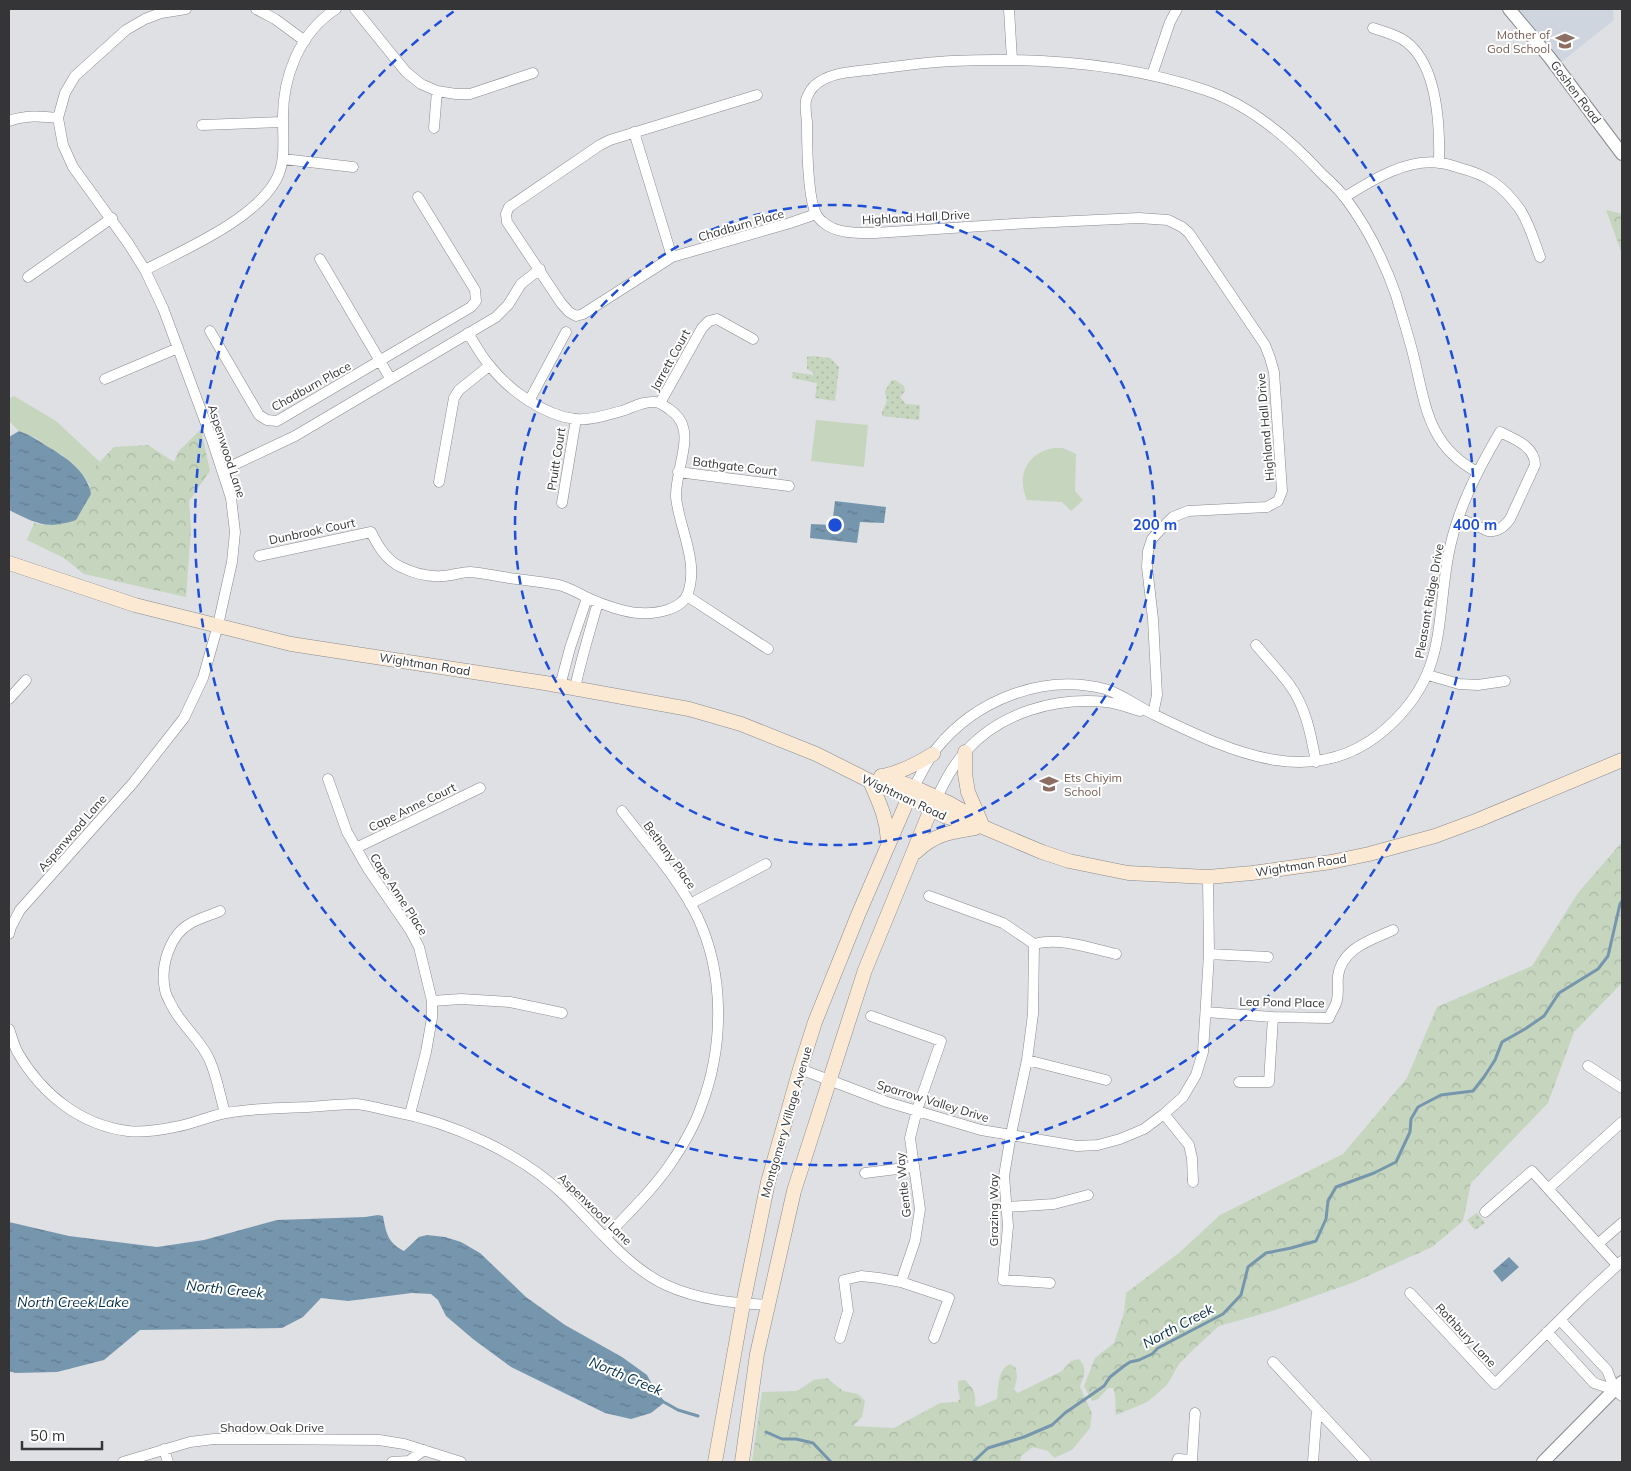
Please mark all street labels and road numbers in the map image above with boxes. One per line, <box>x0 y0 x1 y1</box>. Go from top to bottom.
street label: Goshen Road <box>1548 58 1604 126</box>
street label: Chadburn Place <box>696 206 786 244</box>
street label: Highland Hall Drive <box>862 207 970 227</box>
street label: Jarrett Court <box>647 327 693 393</box>
street label: Chadburn Place <box>269 358 353 414</box>
street label: Highland Hall Drive <box>1253 373 1277 481</box>
street label: Aspenwood Lane <box>205 403 249 499</box>
street label: Pruitt Court <box>544 426 568 492</box>
street label: Bathgate Court <box>692 453 778 479</box>
street label: Dunbrook Court <box>267 515 357 547</box>
street label: Pleasant Ridge Drive <box>1412 542 1446 660</box>
street label: Wightman Road <box>378 649 472 679</box>
street label: Wightman Road <box>859 771 949 823</box>
street label: Cape Anne Court <box>366 779 458 835</box>
street label: Aspenwood Lane <box>34 791 110 875</box>
street label: Bethany Place <box>640 818 700 892</box>
street label: Cape Anne Place <box>367 850 431 938</box>
street label: Wightman Road <box>1254 850 1348 880</box>
street label: Lea Pond Place <box>1239 994 1325 1010</box>
street label: Montgomery Village Avenue <box>757 1045 815 1199</box>
street label: Sparrow Valley Drive <box>875 1077 991 1125</box>
street label: Gentle Way <box>892 1151 914 1218</box>
street label: Aspenwood Lane <box>555 1170 635 1248</box>
street label: Grazing Way <box>986 1173 1001 1246</box>
street label: Rothbury Lane <box>1433 1300 1499 1370</box>
street label: Shadow Oak Drive <box>220 1420 324 1435</box>

